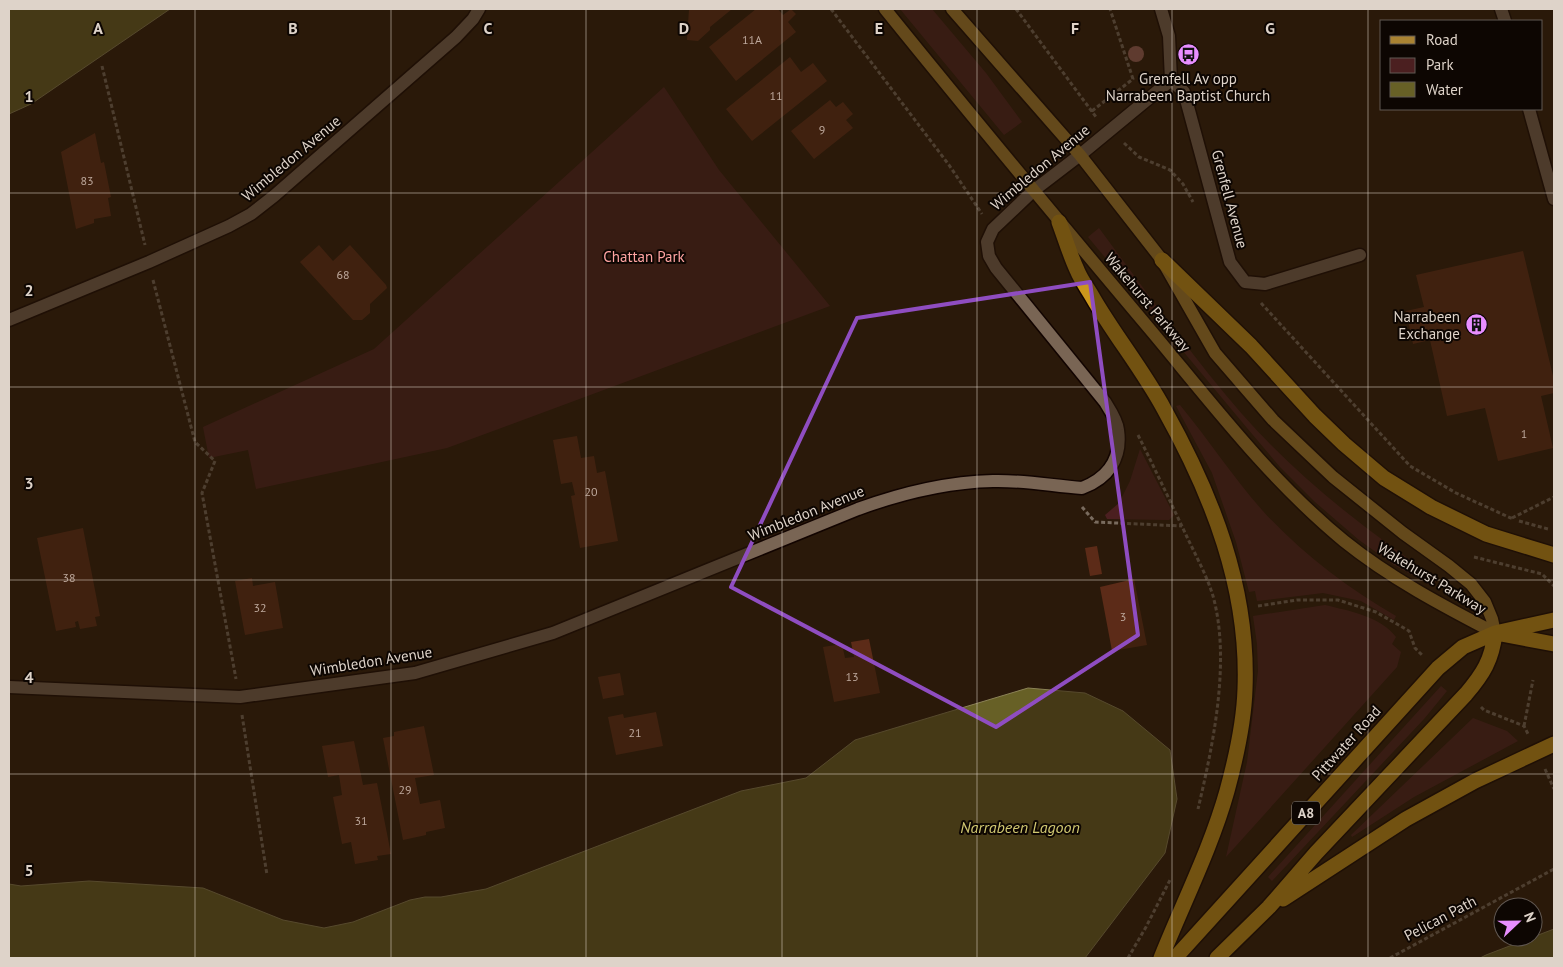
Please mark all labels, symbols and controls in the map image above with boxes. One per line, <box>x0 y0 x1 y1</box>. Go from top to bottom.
text: A <box>93 18 103 38</box>
text: B <box>288 18 298 38</box>
text: C <box>484 18 493 38</box>
text: D <box>679 18 689 38</box>
text: E <box>875 18 883 38</box>
text: F <box>1071 18 1079 38</box>
text: G <box>1265 18 1275 38</box>
legend <box>1380 20 1543 110</box>
text: Road <box>1426 30 1458 49</box>
house number: 11A <box>742 32 762 47</box>
bus stop icon: Grenfell Av opp Narrabeen Baptist Church <box>1176 43 1200 67</box>
text: Park <box>1426 55 1454 74</box>
place label: Grenfell Av opp Narrabeen Baptist Church <box>1106 69 1270 105</box>
text: Water <box>1426 80 1463 99</box>
text: 1 <box>24 86 34 106</box>
house number: 11 <box>769 88 783 103</box>
street label: Wimbledon Avenue <box>238 111 344 205</box>
street label: Wimbledon Avenue <box>987 120 1093 214</box>
house number: 9 <box>819 122 825 137</box>
street label: Grenfell Avenue <box>1208 148 1252 250</box>
house number: 83 <box>80 173 94 188</box>
park label: Chattan Park <box>603 247 686 266</box>
street label: Wakehurst Parkway <box>1101 249 1195 355</box>
house number: 68 <box>336 267 350 282</box>
text: 2 <box>24 280 34 300</box>
place label: Narrabeen Exchange <box>1393 307 1460 343</box>
building icon: Narrabeen Exchange <box>1464 313 1488 337</box>
house number: 1 <box>1521 426 1527 441</box>
text: 3 <box>24 473 34 493</box>
street label: Wimbledon Avenue <box>745 481 867 545</box>
house number: 20 <box>584 484 598 499</box>
street label: Wakehurst Parkway <box>1374 538 1490 618</box>
house number: 38 <box>62 570 76 585</box>
house number: 32 <box>253 600 267 615</box>
house number: 3 <box>1120 609 1126 624</box>
street label: Wimbledon Avenue <box>309 642 433 680</box>
text: 4 <box>24 667 34 687</box>
house number: 13 <box>845 669 859 684</box>
street label: Pittwater Road <box>1307 702 1385 784</box>
house number: 21 <box>628 725 642 740</box>
house number: 29 <box>398 782 412 797</box>
road number: A8 <box>1292 801 1320 824</box>
house number: 31 <box>354 813 368 828</box>
water label: Narrabeen Lagoon <box>960 817 1080 837</box>
text: 5 <box>24 860 34 880</box>
street label: Pelican Path <box>1401 891 1479 945</box>
north arrow <box>1493 897 1543 947</box>
text: N <box>1520 909 1540 925</box>

